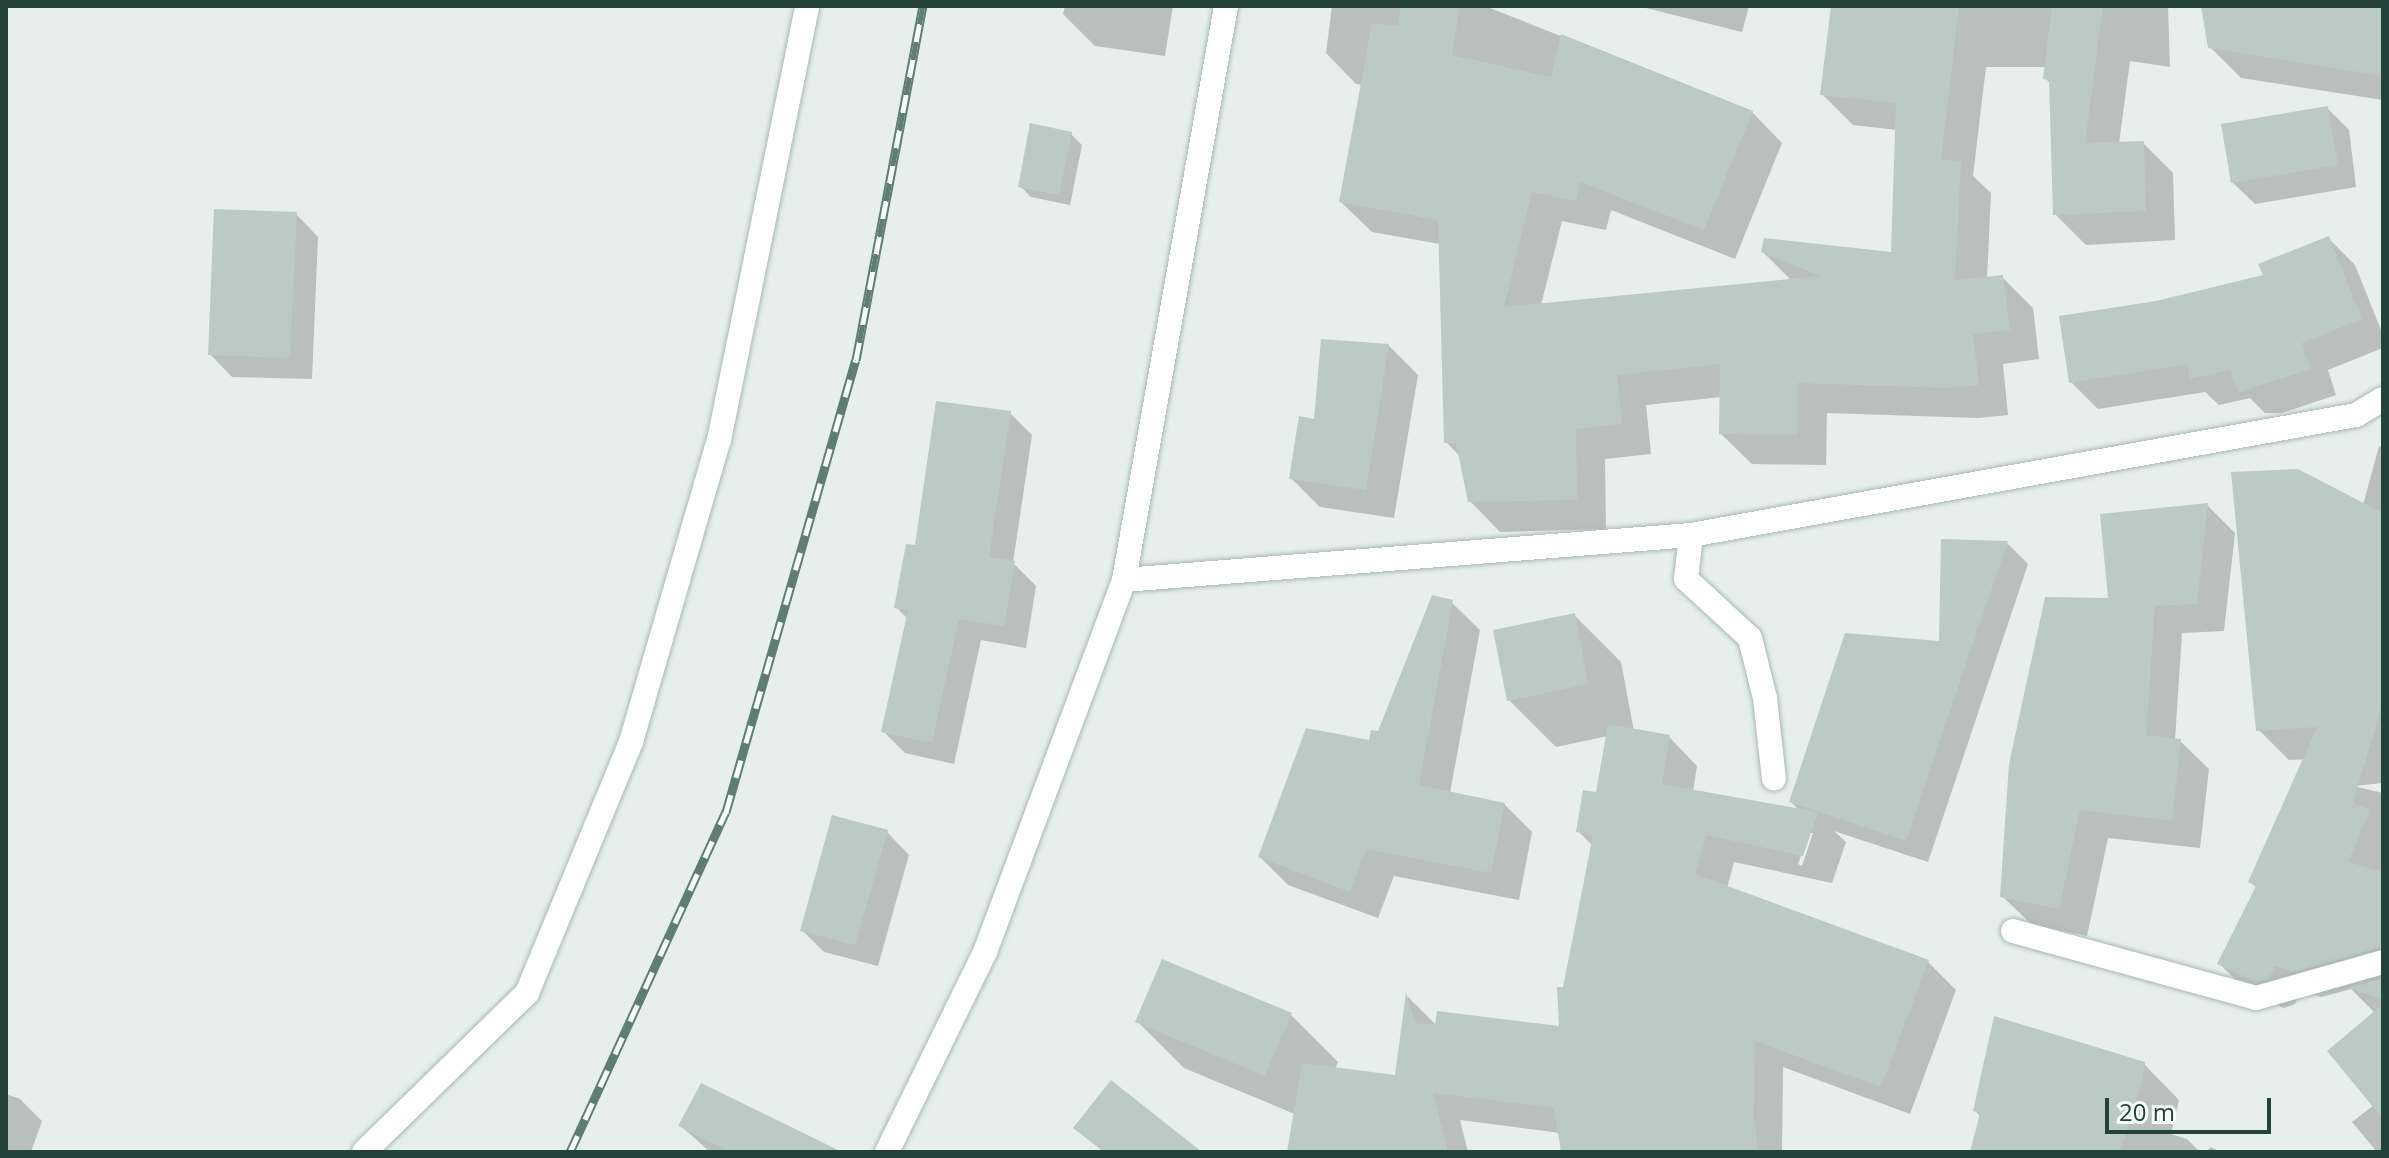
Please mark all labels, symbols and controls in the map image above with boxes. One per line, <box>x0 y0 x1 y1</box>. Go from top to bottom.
scale bar <box>2109 1082 2275 1132</box>
text: 20 m <box>2119 1095 2175 1128</box>

